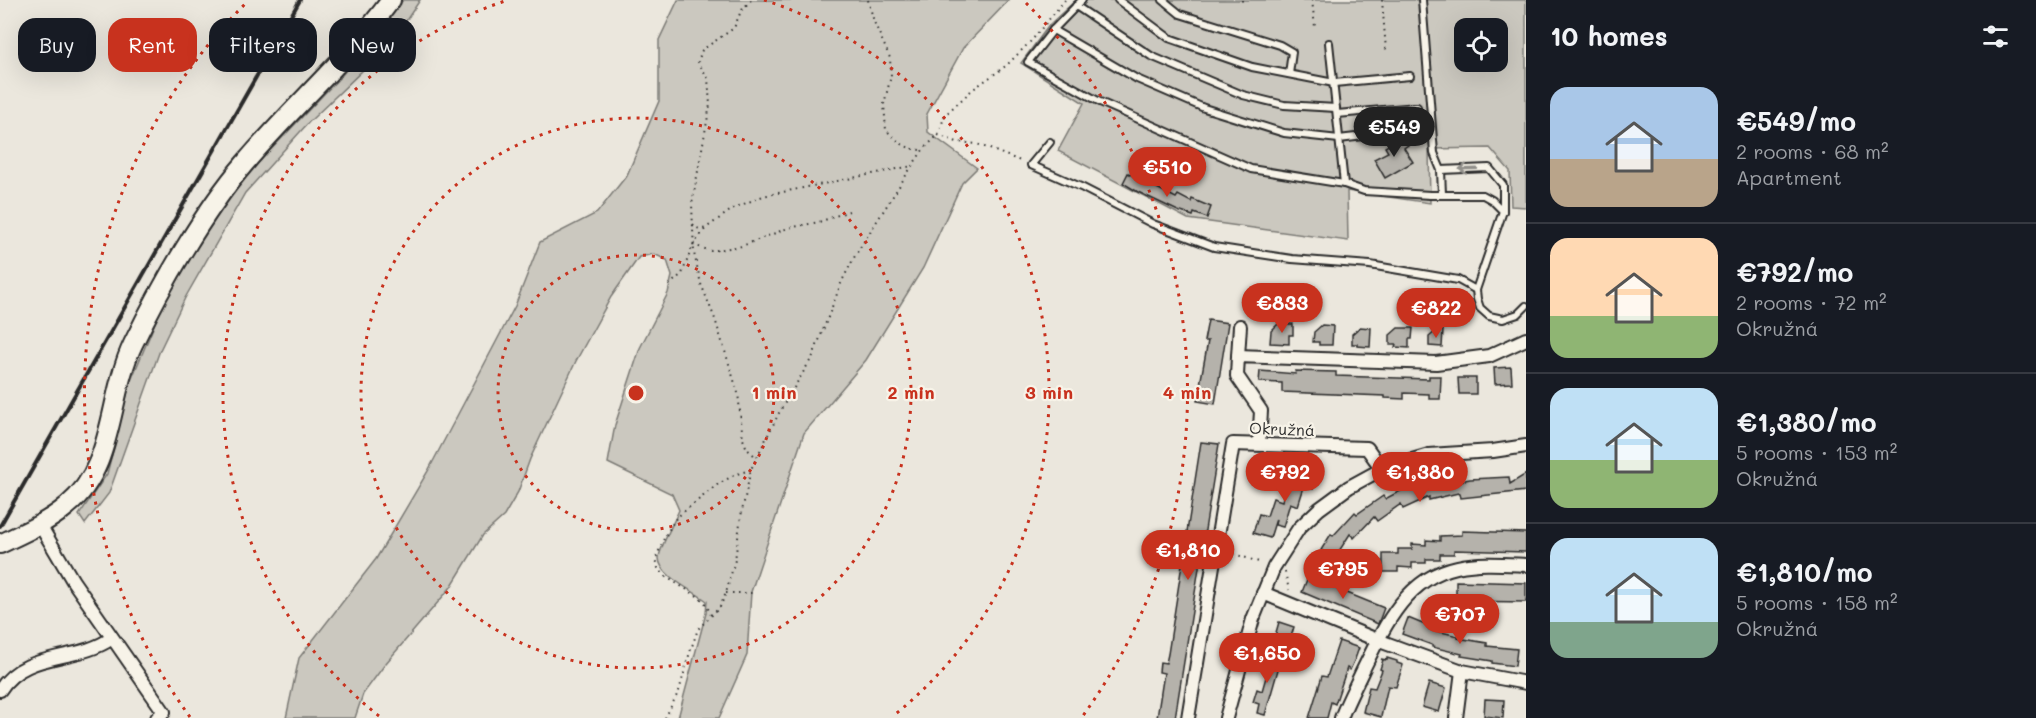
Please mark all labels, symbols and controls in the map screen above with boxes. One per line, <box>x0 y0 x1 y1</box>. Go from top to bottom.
chip: Buy <box>18 18 96 72</box>
chip: Rent <box>108 18 197 72</box>
chip: Filters <box>209 18 317 72</box>
chip: New <box>329 18 416 72</box>
map controls <box>1454 18 1508 72</box>
button: locate <box>1454 18 1508 72</box>
text: 10 homes <box>1550 19 1668 53</box>
icon: filters <box>1979 20 2012 53</box>
text: €549/mo <box>1736 104 1856 138</box>
pin: €549 <box>1358 107 1430 158</box>
icon: home <box>1598 111 1670 183</box>
text: €549 <box>1368 113 1420 139</box>
text: 2 rooms · 68 m² <box>1736 138 1889 164</box>
pin: €510 <box>1131 147 1203 198</box>
text: €510 <box>1142 153 1192 179</box>
one-way arrow <box>1459 163 1479 174</box>
text: Apartment <box>1736 164 1842 190</box>
text: €792/mo <box>1736 255 1853 289</box>
icon: home <box>1598 262 1670 334</box>
pin: €833 <box>1246 283 1318 334</box>
pin: €822 <box>1400 288 1472 339</box>
text: €833 <box>1256 289 1308 315</box>
text: 2 rooms · 72 m² <box>1736 289 1887 315</box>
text: €822 <box>1411 294 1461 320</box>
text: Okružná <box>1736 315 1818 341</box>
text: 1 min <box>751 380 797 404</box>
text: 2 min <box>887 380 935 404</box>
text: 3 min <box>1025 380 1073 404</box>
text: 4 min <box>1163 380 1211 404</box>
centre of rings <box>626 383 646 403</box>
text: €1,380/mo <box>1736 405 1877 439</box>
icon: home <box>1598 412 1670 484</box>
street label: Okružná <box>1249 417 1315 440</box>
text: 5 rooms · 153 m² <box>1736 439 1897 465</box>
pin: €792 <box>1249 452 1321 503</box>
pin: €1,380 <box>1371 452 1469 503</box>
text: €792 <box>1260 458 1310 484</box>
text: €1,380 <box>1386 458 1454 484</box>
text: Okružná <box>1736 465 1818 491</box>
pin: €1,810 <box>1139 530 1237 581</box>
text: €1,810 <box>1155 536 1221 562</box>
pin: €795 <box>1307 549 1379 600</box>
text: €795 <box>1317 555 1369 581</box>
text: €1,810/mo <box>1736 555 1873 589</box>
icon: home <box>1598 562 1670 634</box>
text: 5 rooms · 158 m² <box>1736 589 1898 615</box>
pin: €707 <box>1424 594 1496 645</box>
text: €707 <box>1434 600 1486 626</box>
text: Okružná <box>1736 615 1818 641</box>
pin: €1,650 <box>1218 633 1316 684</box>
text: €1,650 <box>1233 639 1301 665</box>

